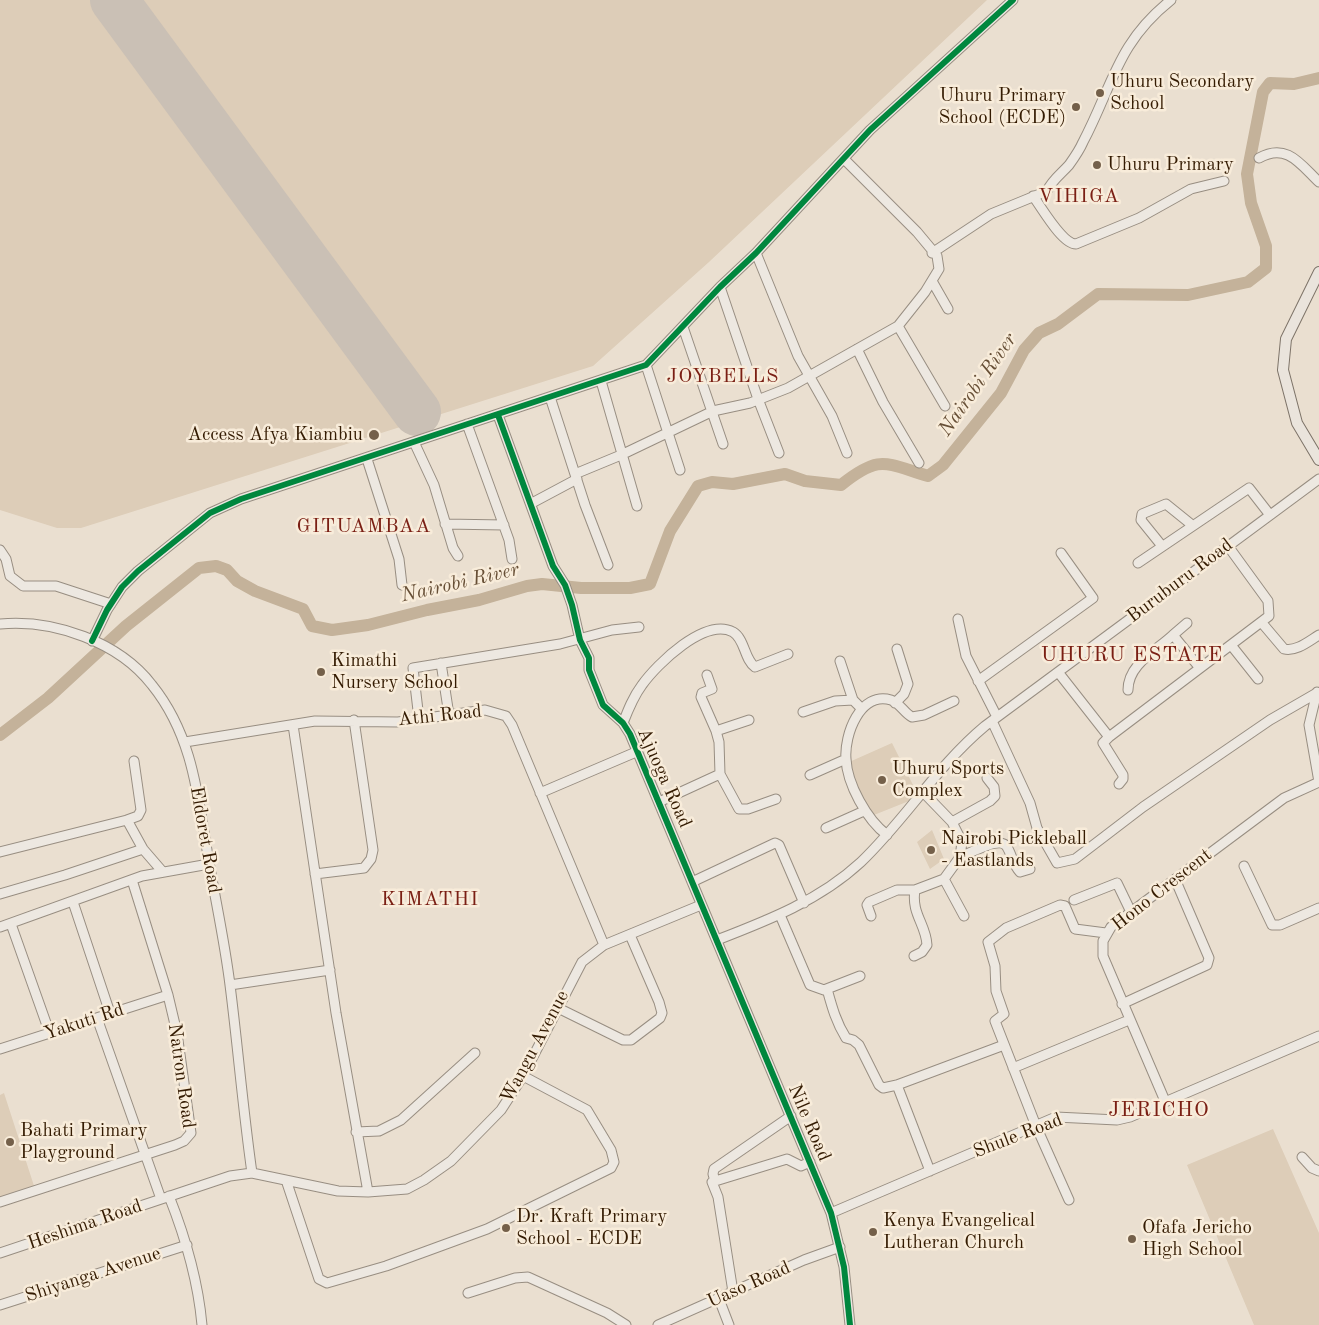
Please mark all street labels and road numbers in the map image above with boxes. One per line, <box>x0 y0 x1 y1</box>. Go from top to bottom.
street label: Buruburu Road <box>1123 534 1237 628</box>
street label: Athi Road <box>397 700 483 732</box>
street label: Ajuoga Road <box>632 724 696 832</box>
street label: Eldoret Road <box>184 785 226 895</box>
street label: Hono Crescent <box>1107 844 1217 936</box>
street label: Wangu Avenue <box>496 987 574 1107</box>
street label: Yakuti Rd <box>41 998 127 1046</box>
street label: Natron Road <box>162 1022 200 1130</box>
street label: Nile Road <box>783 1081 835 1165</box>
street label: Shule Road <box>970 1109 1066 1163</box>
street label: Heshima Road <box>25 1195 145 1255</box>
street label: Shiyanga Avenue <box>22 1242 164 1308</box>
street label: Uaso Road <box>704 1257 794 1313</box>

